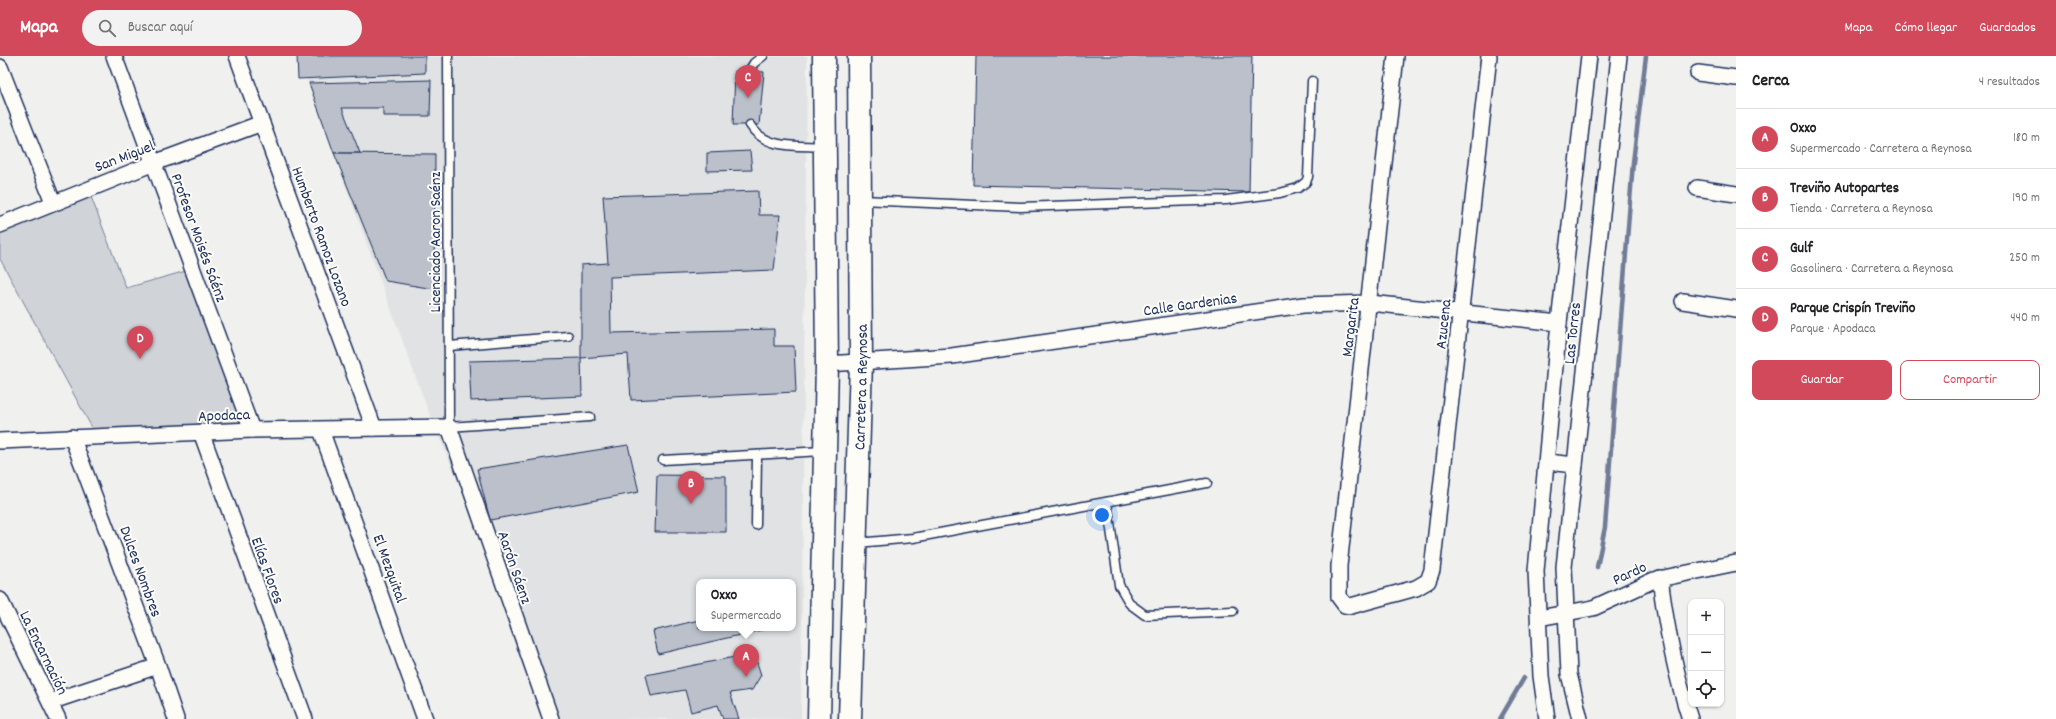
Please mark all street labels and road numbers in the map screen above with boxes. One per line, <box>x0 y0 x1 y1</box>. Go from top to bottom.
street label: San Miguel <box>92 135 158 179</box>
street label: Humberto Ramoz Lozano <box>285 164 357 310</box>
street label: Profesor Moisés Sáénz <box>164 170 232 305</box>
street label: Licenciado Aaron Saénz <box>425 172 448 312</box>
street label: Calle Gardenias <box>1142 287 1239 323</box>
street label: Margarita <box>1336 296 1367 358</box>
street label: Azucena <box>1430 298 1459 350</box>
street label: Las Torres <box>1559 301 1588 365</box>
street label: Carretera a Reynosa <box>849 324 875 450</box>
street label: Apodaca <box>198 404 251 429</box>
street label: Dulces Nombres <box>113 523 167 621</box>
street label: Aarón Sáenz <box>490 528 537 607</box>
street label: El Mezquital <box>366 531 412 607</box>
street label: Elías Flores <box>244 534 289 608</box>
street label: Pardo <box>1609 556 1651 592</box>
street label: La Encarnación <box>12 607 73 699</box>

